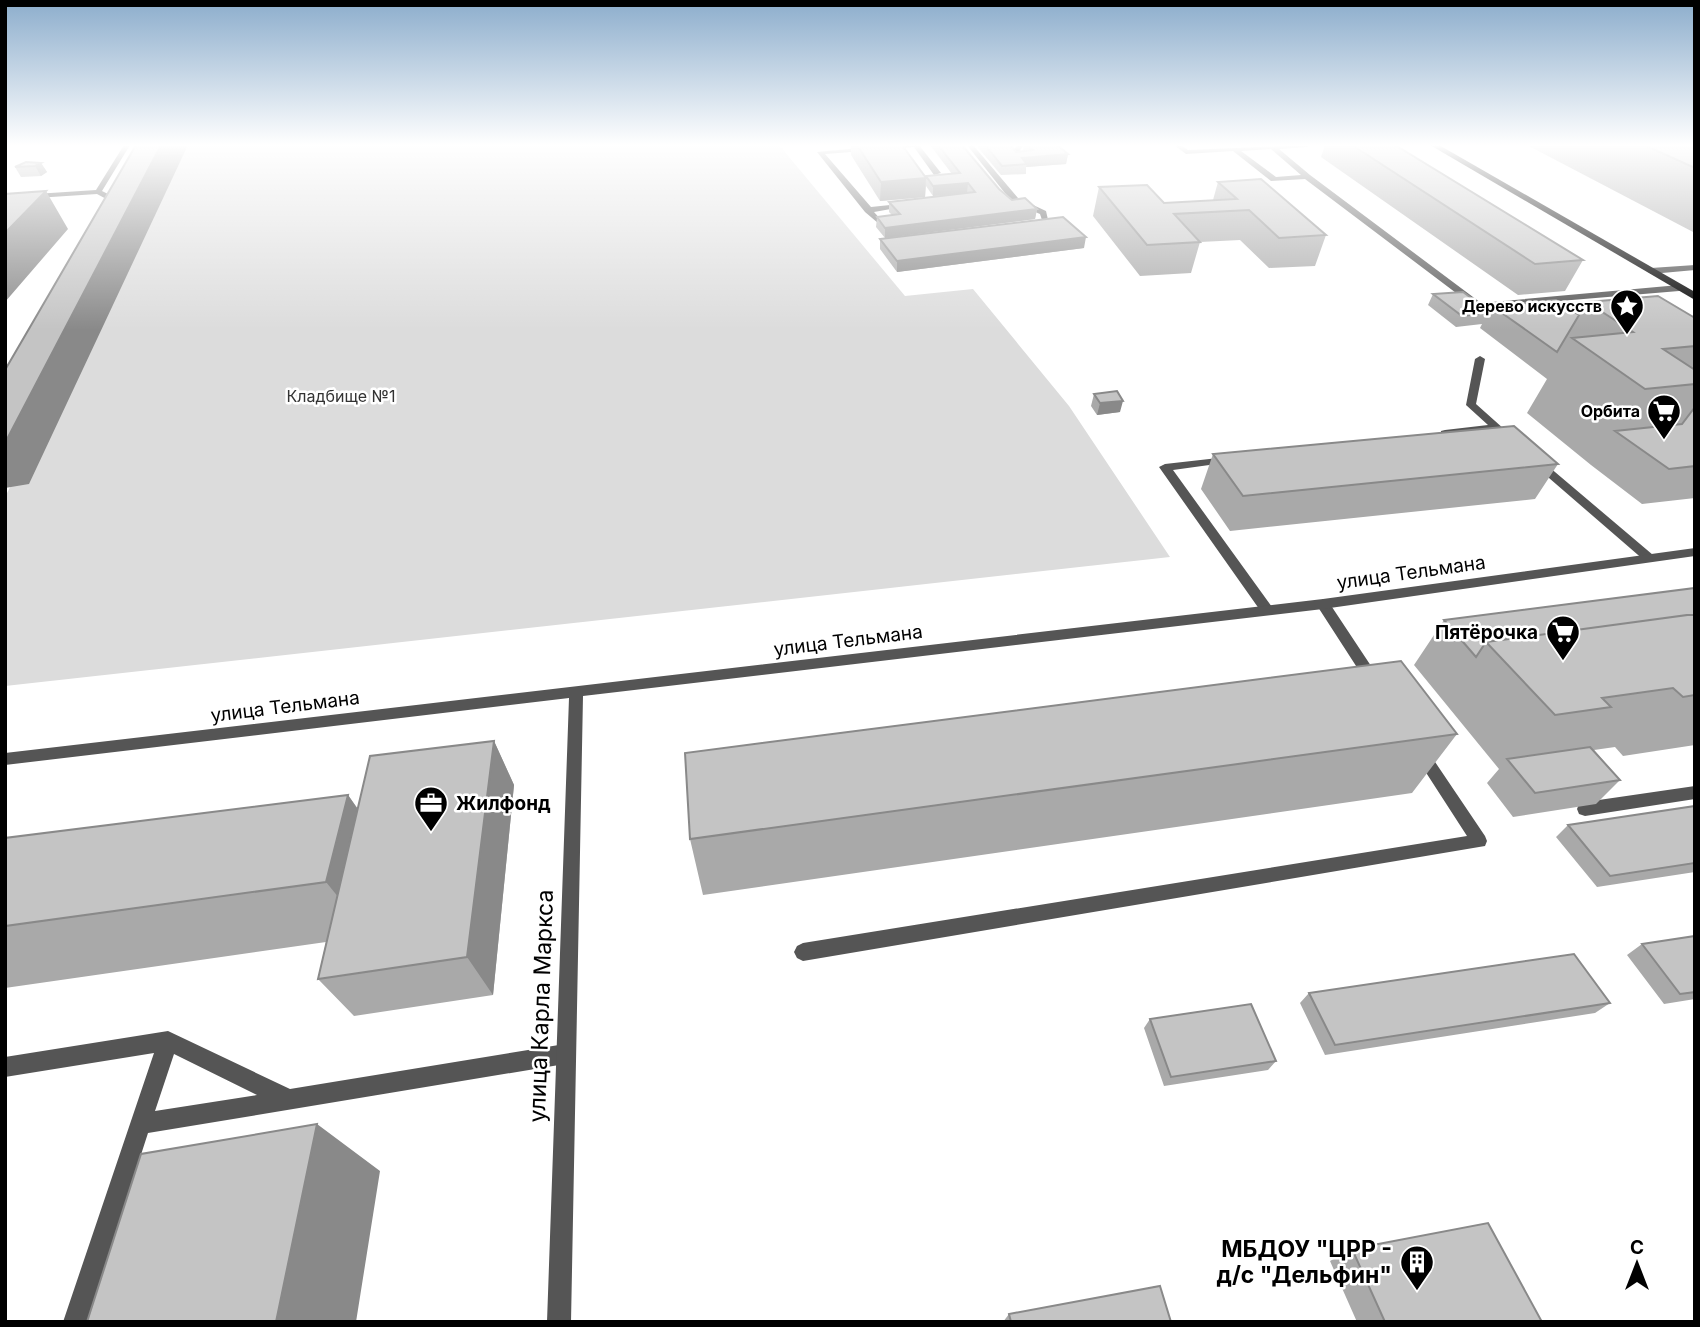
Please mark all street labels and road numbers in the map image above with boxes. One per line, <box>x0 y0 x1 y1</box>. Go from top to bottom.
street label: улица Тельмана <box>1335 551 1487 594</box>
street label: улица Тельмана <box>772 620 924 661</box>
street label: улица Тельмана <box>209 686 361 727</box>
street label: улица Карла Маркса <box>523 889 559 1123</box>

